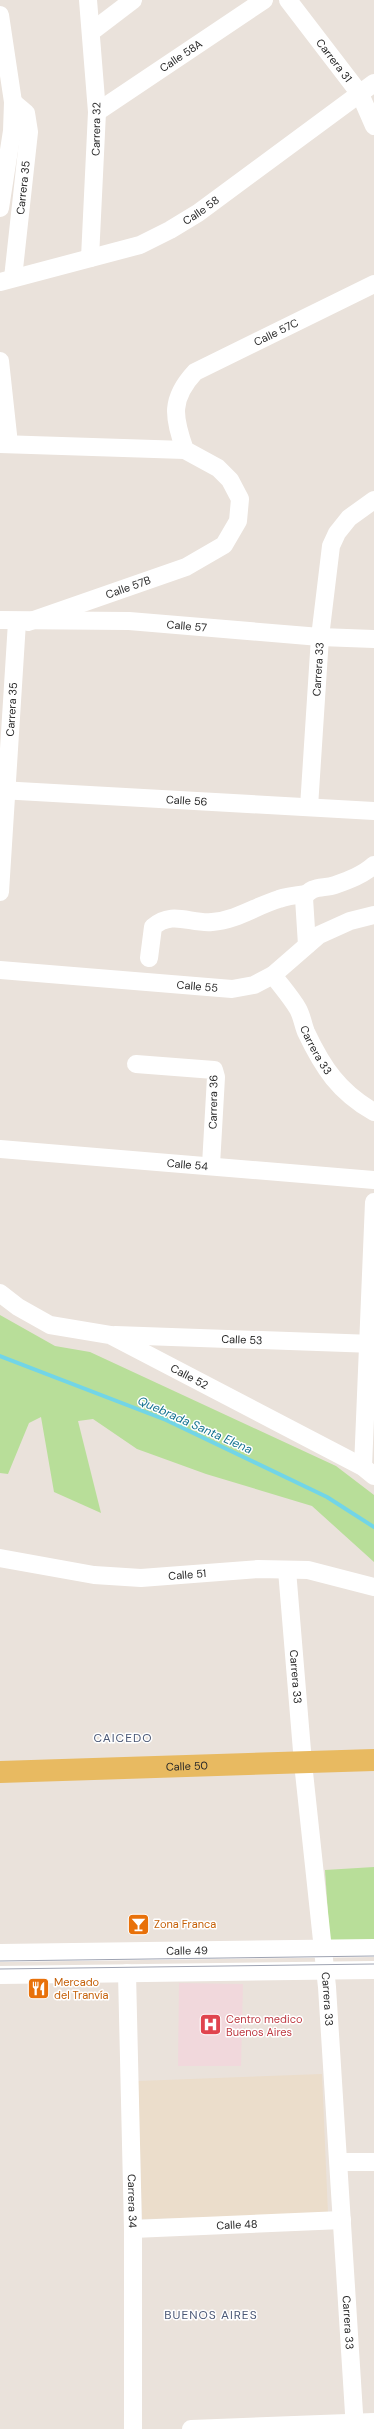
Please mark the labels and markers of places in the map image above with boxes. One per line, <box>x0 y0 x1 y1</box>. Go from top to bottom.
bar icon: Zona Franca <box>126 1911 152 1937</box>
place label: Zona Franca <box>154 1917 216 1931</box>
restaurant icon: Mercado del Tranvía <box>25 1975 51 2001</box>
place label: Mercado del Tranvía <box>54 1975 109 2002</box>
hospital icon: Centro medico Buenos Aires <box>197 2012 223 2038</box>
place label: Centro medico Buenos Aires <box>226 2012 302 2039</box>

